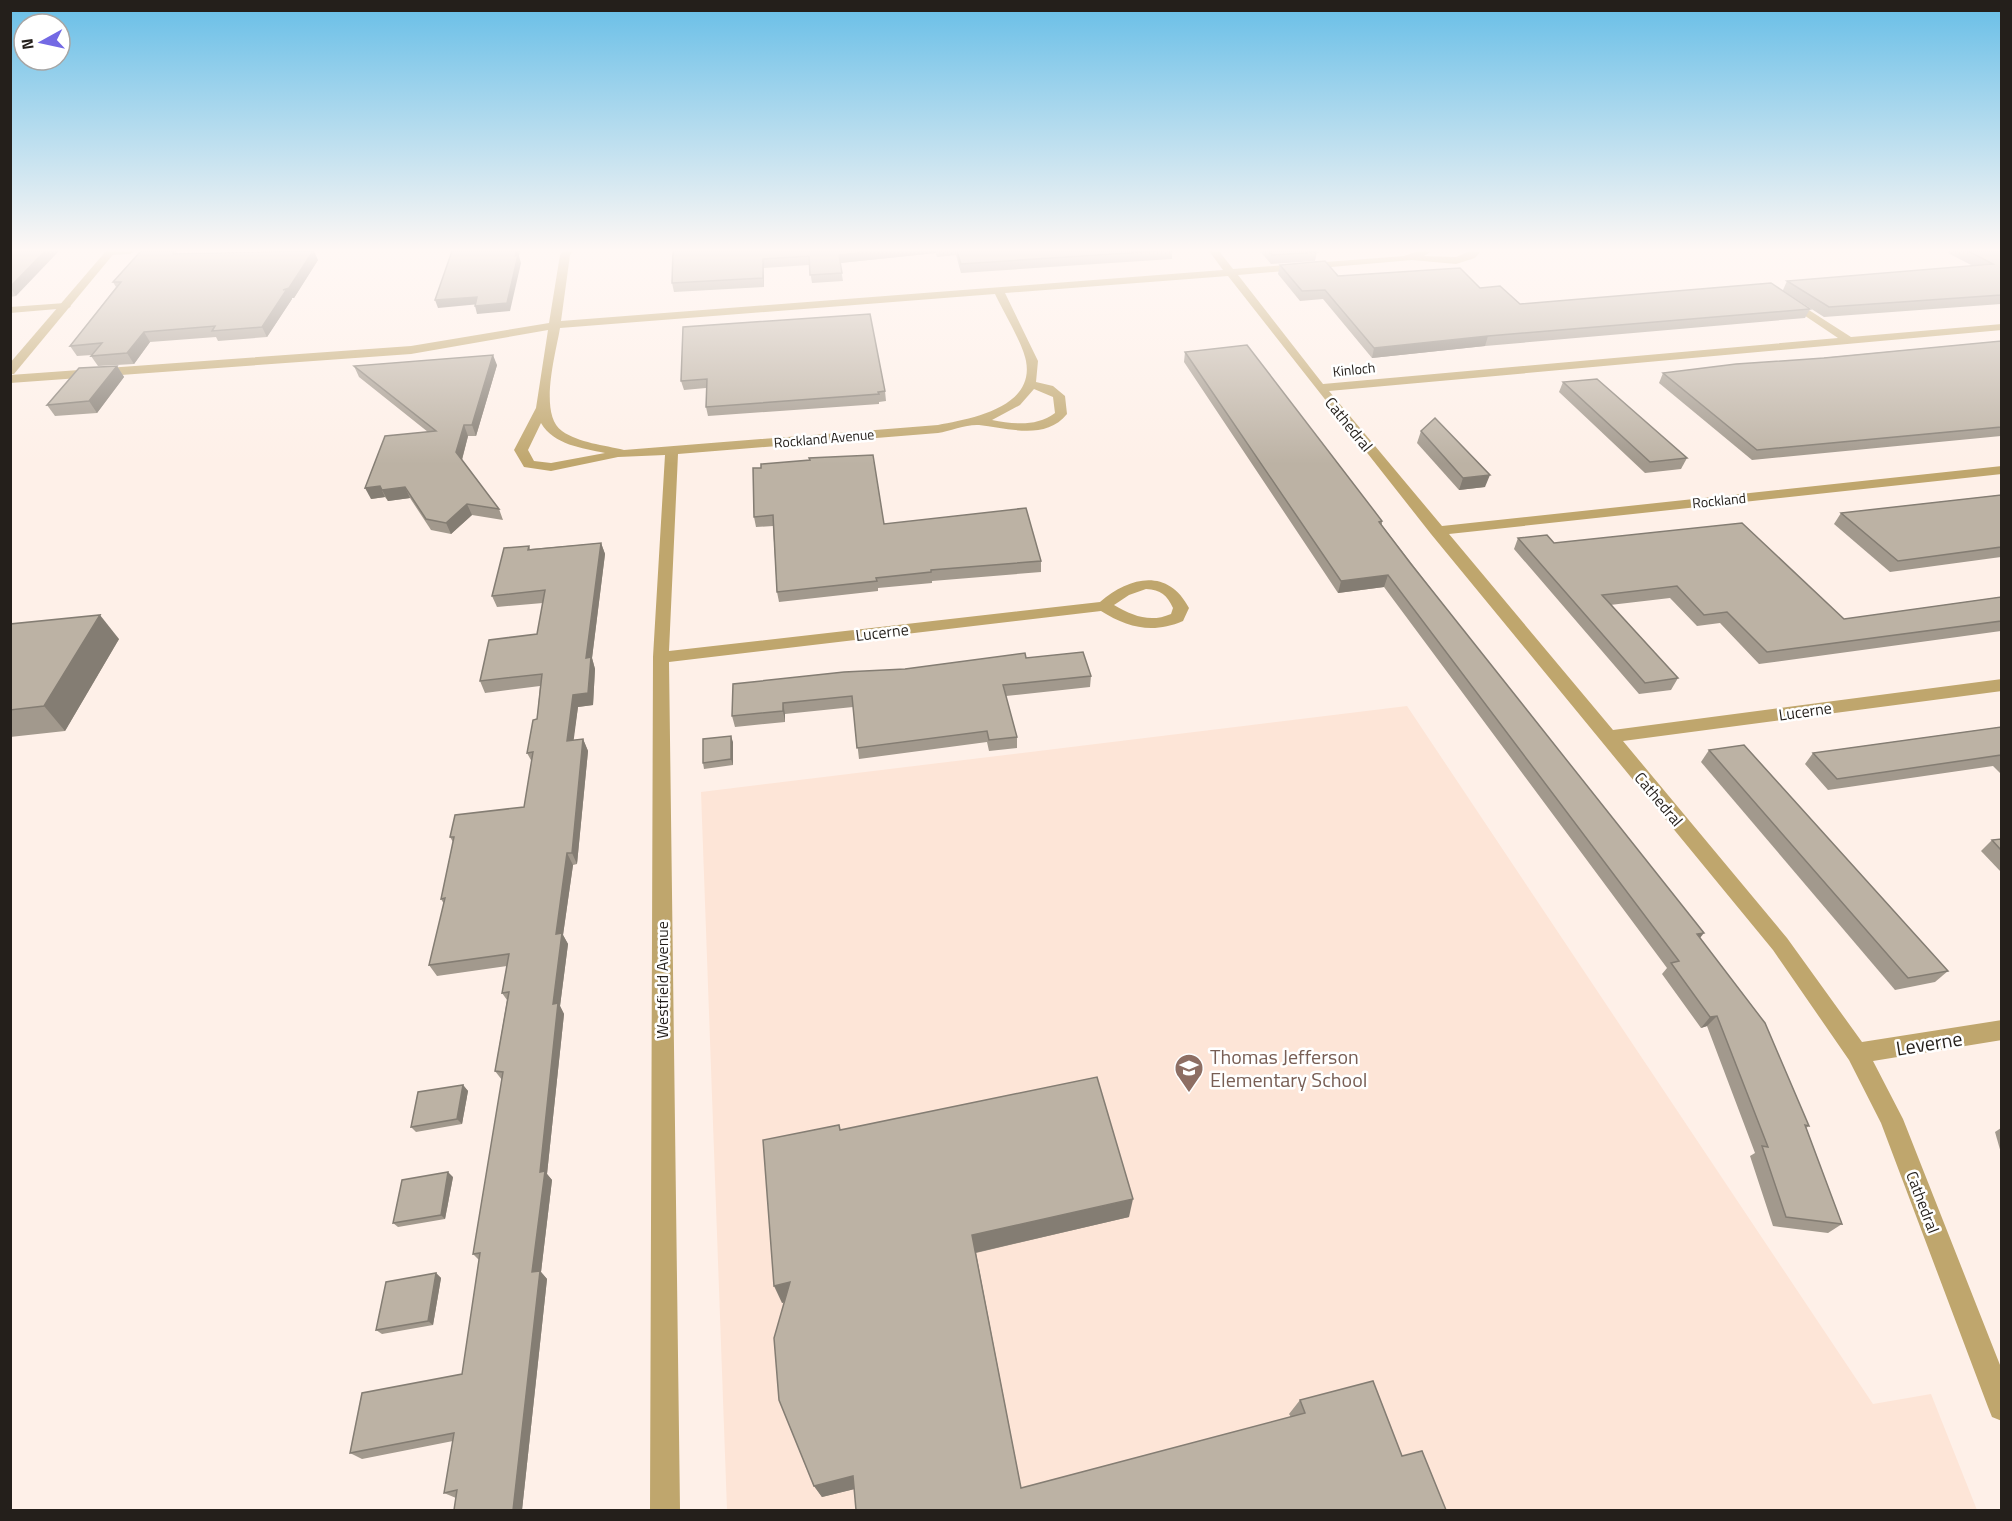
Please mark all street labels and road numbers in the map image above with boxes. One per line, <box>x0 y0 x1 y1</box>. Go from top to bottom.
street label: Kinloch <box>1332 356 1376 382</box>
street label: Cathedral <box>1319 391 1379 457</box>
street label: Rockland Avenue <box>773 423 875 453</box>
street label: Rockland <box>1691 487 1747 513</box>
street label: Lucerne <box>854 617 910 647</box>
street label: Lucerne <box>1777 695 1833 727</box>
street label: Cathedral <box>1629 766 1689 832</box>
street label: Westfield Avenue <box>650 921 674 1039</box>
street label: Leverne <box>1894 1022 1964 1064</box>
street label: Cathedral <box>1900 1167 1946 1237</box>

